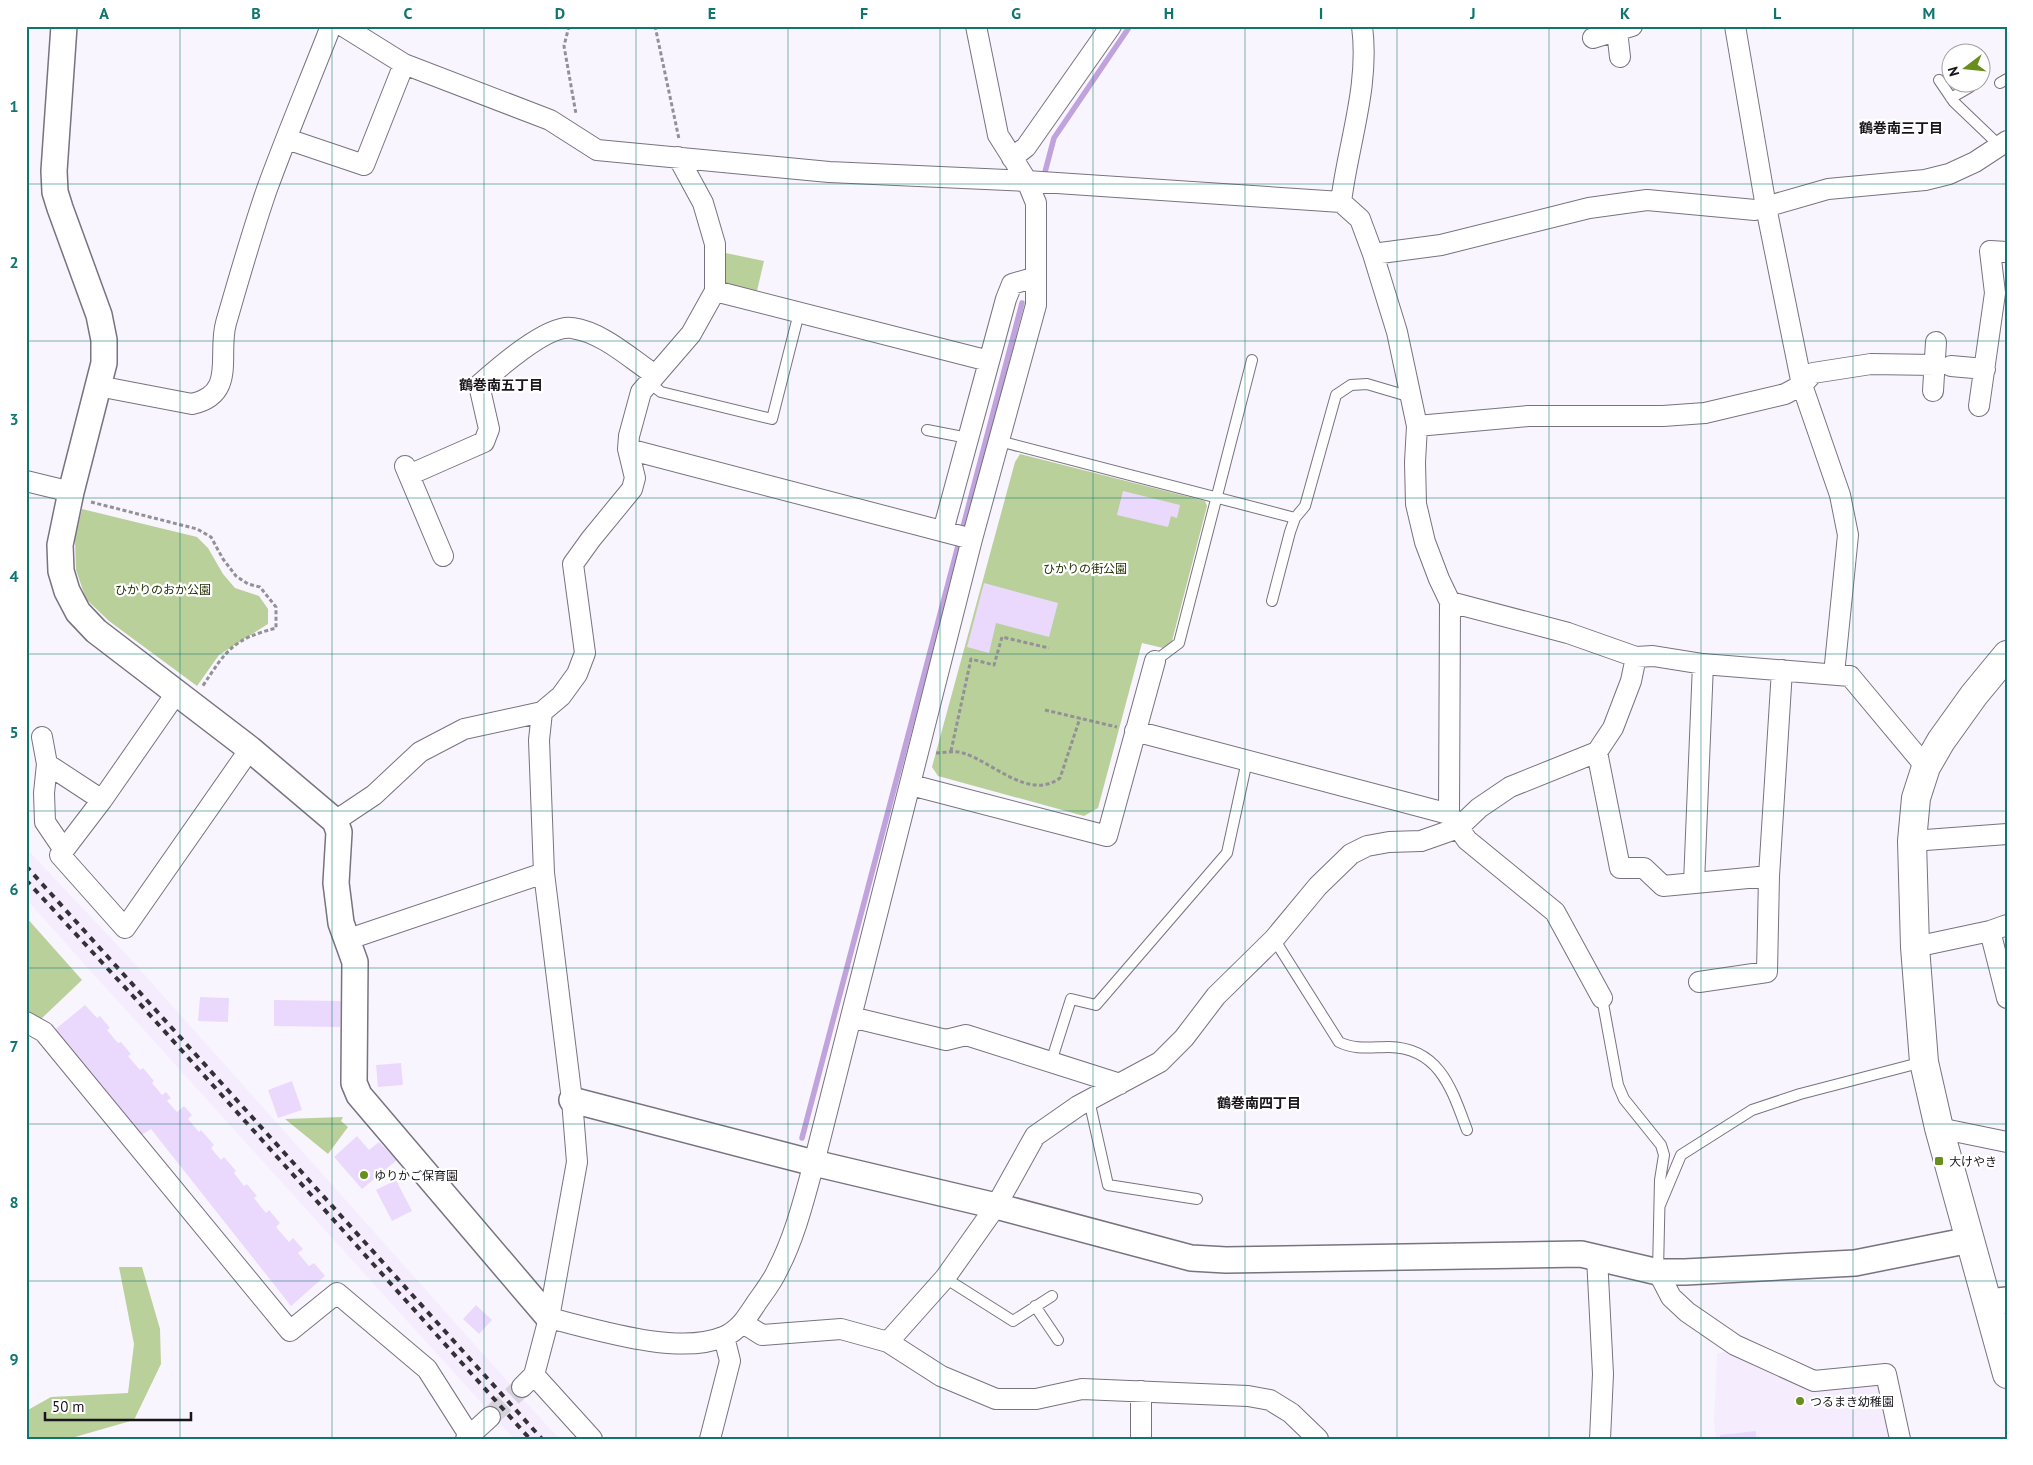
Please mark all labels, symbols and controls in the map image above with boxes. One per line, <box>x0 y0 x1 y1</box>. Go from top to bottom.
text: A <box>99 3 109 23</box>
text: B <box>251 3 261 23</box>
text: C <box>404 3 413 23</box>
text: D <box>555 3 565 23</box>
text: E <box>708 3 716 23</box>
text: F <box>860 3 868 23</box>
text: G <box>1011 3 1021 23</box>
text: H <box>1164 3 1174 23</box>
text: I <box>1319 3 1323 23</box>
text: J <box>1469 3 1476 23</box>
text: K <box>1620 3 1630 23</box>
text: L <box>1773 3 1782 23</box>
text: M <box>1923 3 1935 23</box>
north arrow <box>1940 42 1990 92</box>
text: N <box>1944 65 1963 78</box>
text: 1 <box>9 96 19 116</box>
district label: 鶴巻南三丁目 <box>1859 119 1943 137</box>
text: 2 <box>9 252 19 272</box>
district label: 鶴巻南五丁目 <box>459 376 543 394</box>
text: 3 <box>9 409 19 429</box>
park label: ひかりの街公園 <box>1043 561 1127 576</box>
text: 4 <box>9 566 19 586</box>
park label: ひかりのおか公園 <box>115 582 211 597</box>
text: 5 <box>9 722 19 742</box>
text: 6 <box>9 879 19 899</box>
text: 7 <box>9 1036 19 1056</box>
district label: 鶴巻南四丁目 <box>1217 1094 1301 1112</box>
place label: 大けやき <box>1949 1154 1997 1169</box>
marker: 大けやき <box>1933 1155 1945 1167</box>
place label: ゆりかご保育園 <box>374 1168 458 1183</box>
marker: ゆりかご保育園 <box>358 1169 370 1181</box>
text: 8 <box>9 1192 19 1212</box>
text: 9 <box>9 1349 19 1369</box>
scale bar <box>45 1390 191 1422</box>
place label: つるまき幼稚園 <box>1810 1394 1894 1409</box>
marker: つるまき幼稚園 <box>1794 1395 1806 1407</box>
text: 50 m <box>52 1397 85 1416</box>

